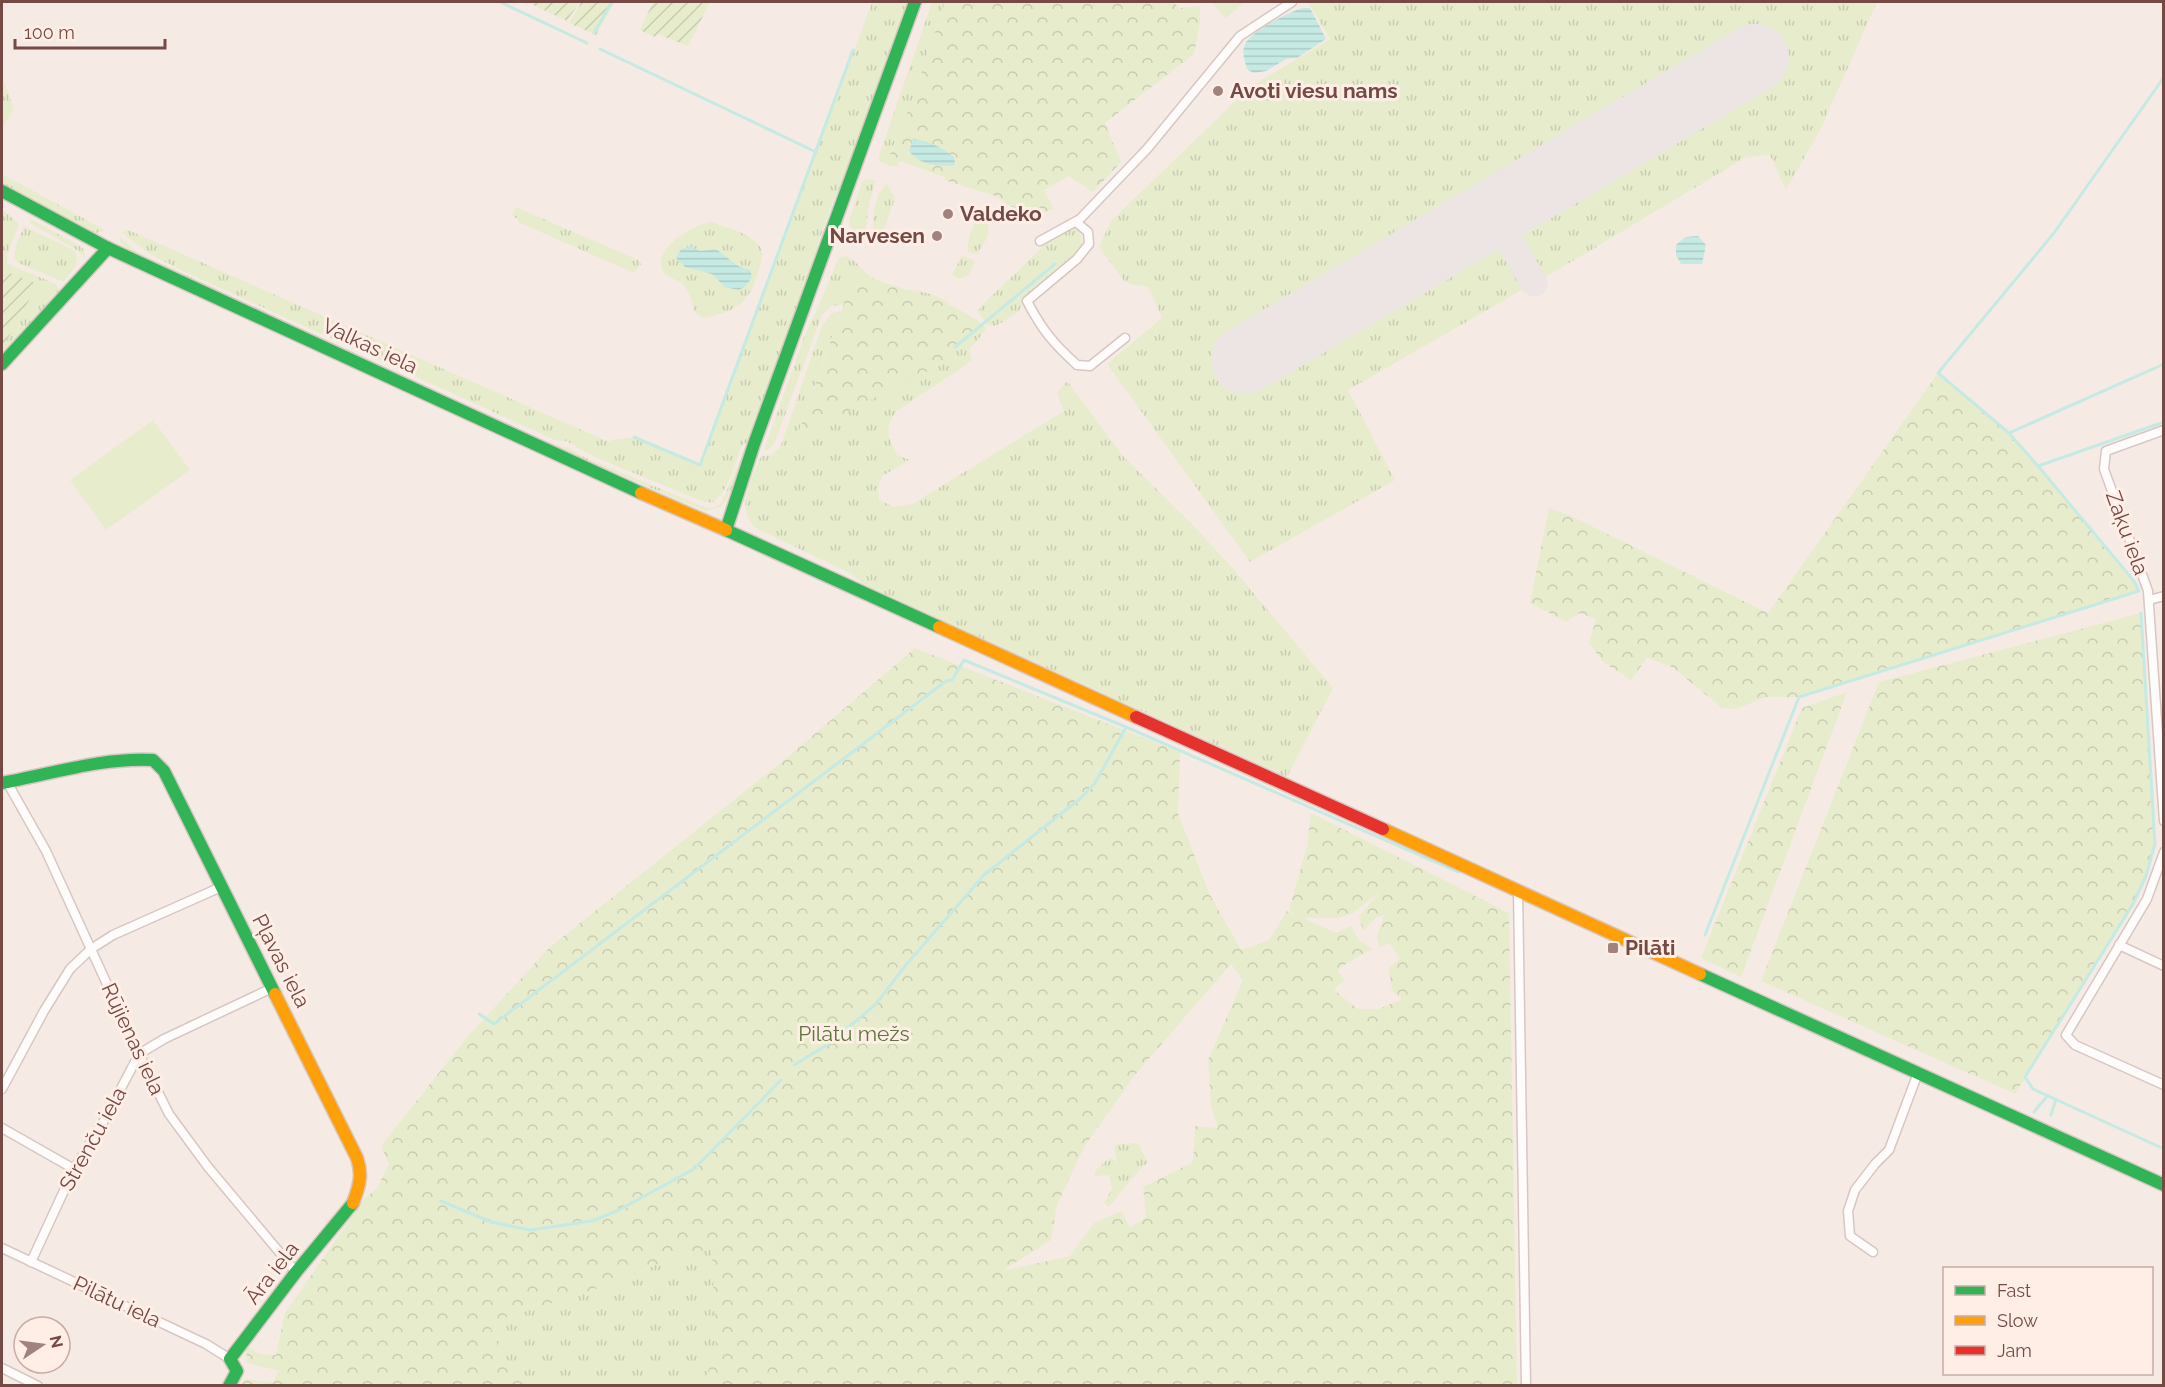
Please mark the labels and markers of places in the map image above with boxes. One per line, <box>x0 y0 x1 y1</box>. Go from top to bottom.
place label: Avoti viesu nams <box>1230 78 1398 103</box>
marker: Avoti viesu nams <box>1211 84 1225 98</box>
place label: Valdeko <box>960 201 1042 226</box>
marker: Valdeko <box>941 207 955 221</box>
place label: Narvesen <box>830 223 925 248</box>
marker: Narvesen <box>930 229 944 243</box>
place label: Pilāti <box>1625 935 1675 960</box>
marker: Pilāti <box>1606 941 1620 955</box>

